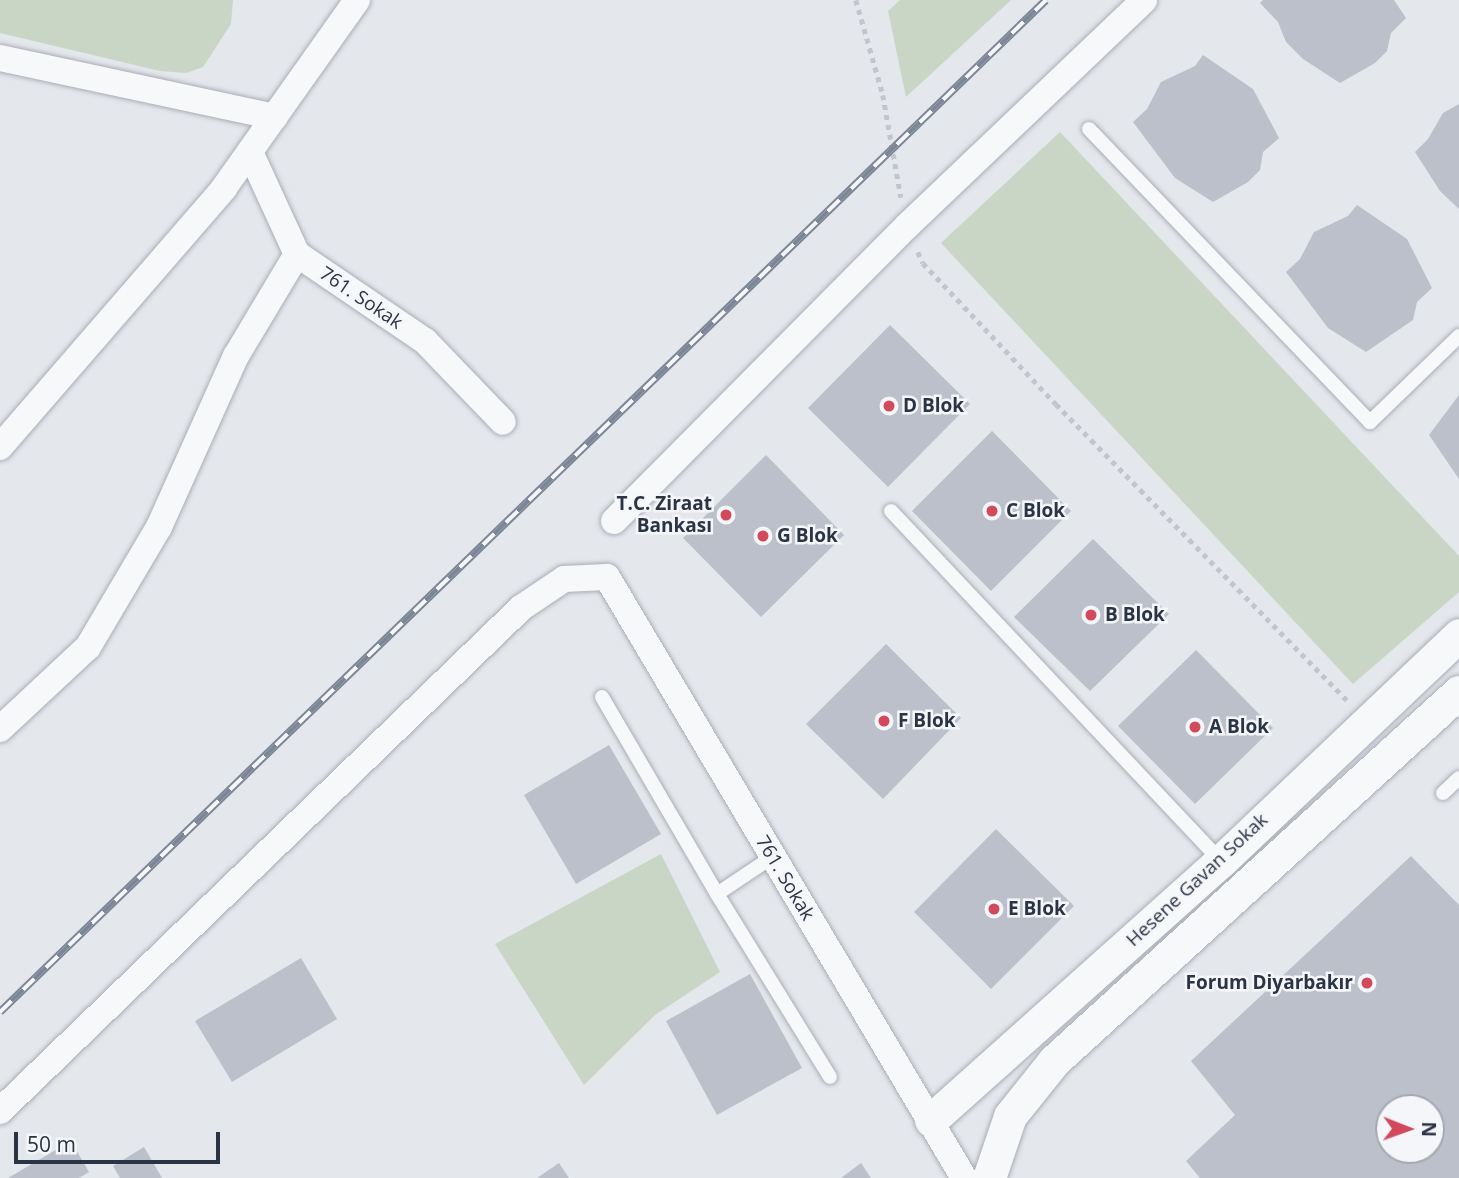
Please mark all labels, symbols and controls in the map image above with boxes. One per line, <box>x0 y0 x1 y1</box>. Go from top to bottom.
street label: 761. Sokak <box>315 262 407 334</box>
place label: D Blok <box>903 395 964 417</box>
marker: D Blok <box>881 398 897 414</box>
place label: T.C. Ziraat Bankası <box>616 493 712 537</box>
place label: C Blok <box>1006 500 1065 522</box>
marker: C Blok <box>984 503 1000 519</box>
marker: T.C. Ziraat Bankası <box>718 507 734 523</box>
place label: G Blok <box>777 525 838 547</box>
marker: G Blok <box>755 528 771 544</box>
place label: B Blok <box>1105 604 1165 626</box>
marker: B Blok <box>1083 607 1099 623</box>
place label: F Blok <box>898 710 955 732</box>
marker: F Blok <box>876 713 892 729</box>
place label: A Blok <box>1209 716 1269 738</box>
marker: A Blok <box>1187 719 1203 735</box>
street label: Hesene Gavan Sokak <box>1122 809 1272 951</box>
street label: 761. Sokak <box>751 831 819 925</box>
place label: E Blok <box>1008 898 1066 920</box>
marker: E Blok <box>986 901 1002 917</box>
place label: Forum Diyarbakır <box>1186 972 1353 994</box>
marker: Forum Diyarbakır <box>1359 975 1375 991</box>
north arrow <box>1375 1094 1445 1164</box>
scale bar <box>18 1118 224 1162</box>
text: N <box>1416 1121 1442 1137</box>
text: 50 m <box>27 1130 76 1158</box>

